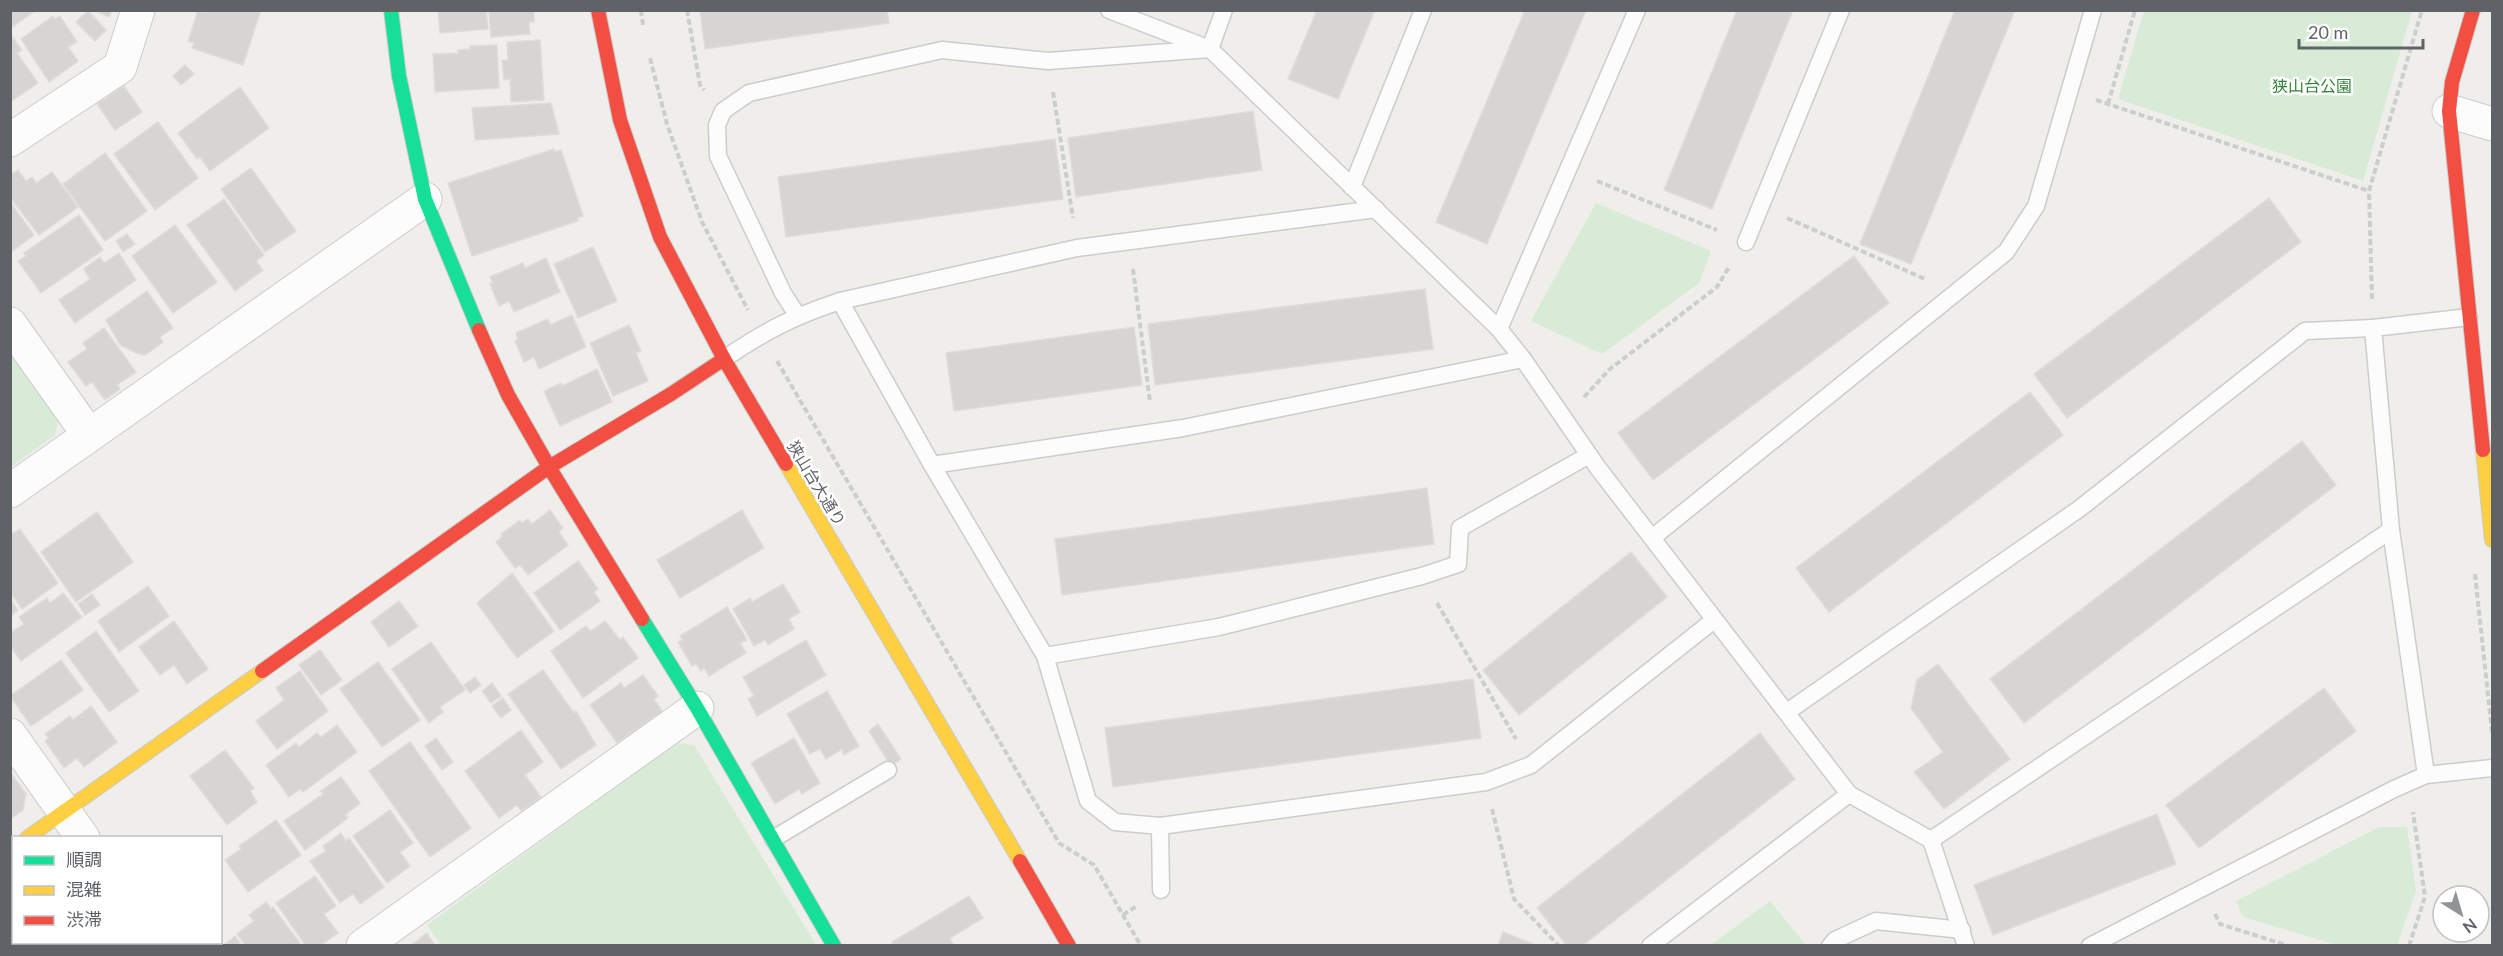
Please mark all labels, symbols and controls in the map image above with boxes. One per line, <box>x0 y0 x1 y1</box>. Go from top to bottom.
scale bar <box>2299 12 2424 50</box>
text: 20 m <box>2308 21 2348 43</box>
park label: 狭山台公園 <box>2272 76 2352 95</box>
street label: 狭山台大通り <box>784 437 850 529</box>
legend <box>12 836 222 944</box>
text: 順調 <box>66 848 102 870</box>
text: 混雑 <box>66 878 102 900</box>
north arrow <box>2431 884 2491 944</box>
text: 渋滞 <box>66 908 102 930</box>
text: N <box>2460 915 2481 938</box>

